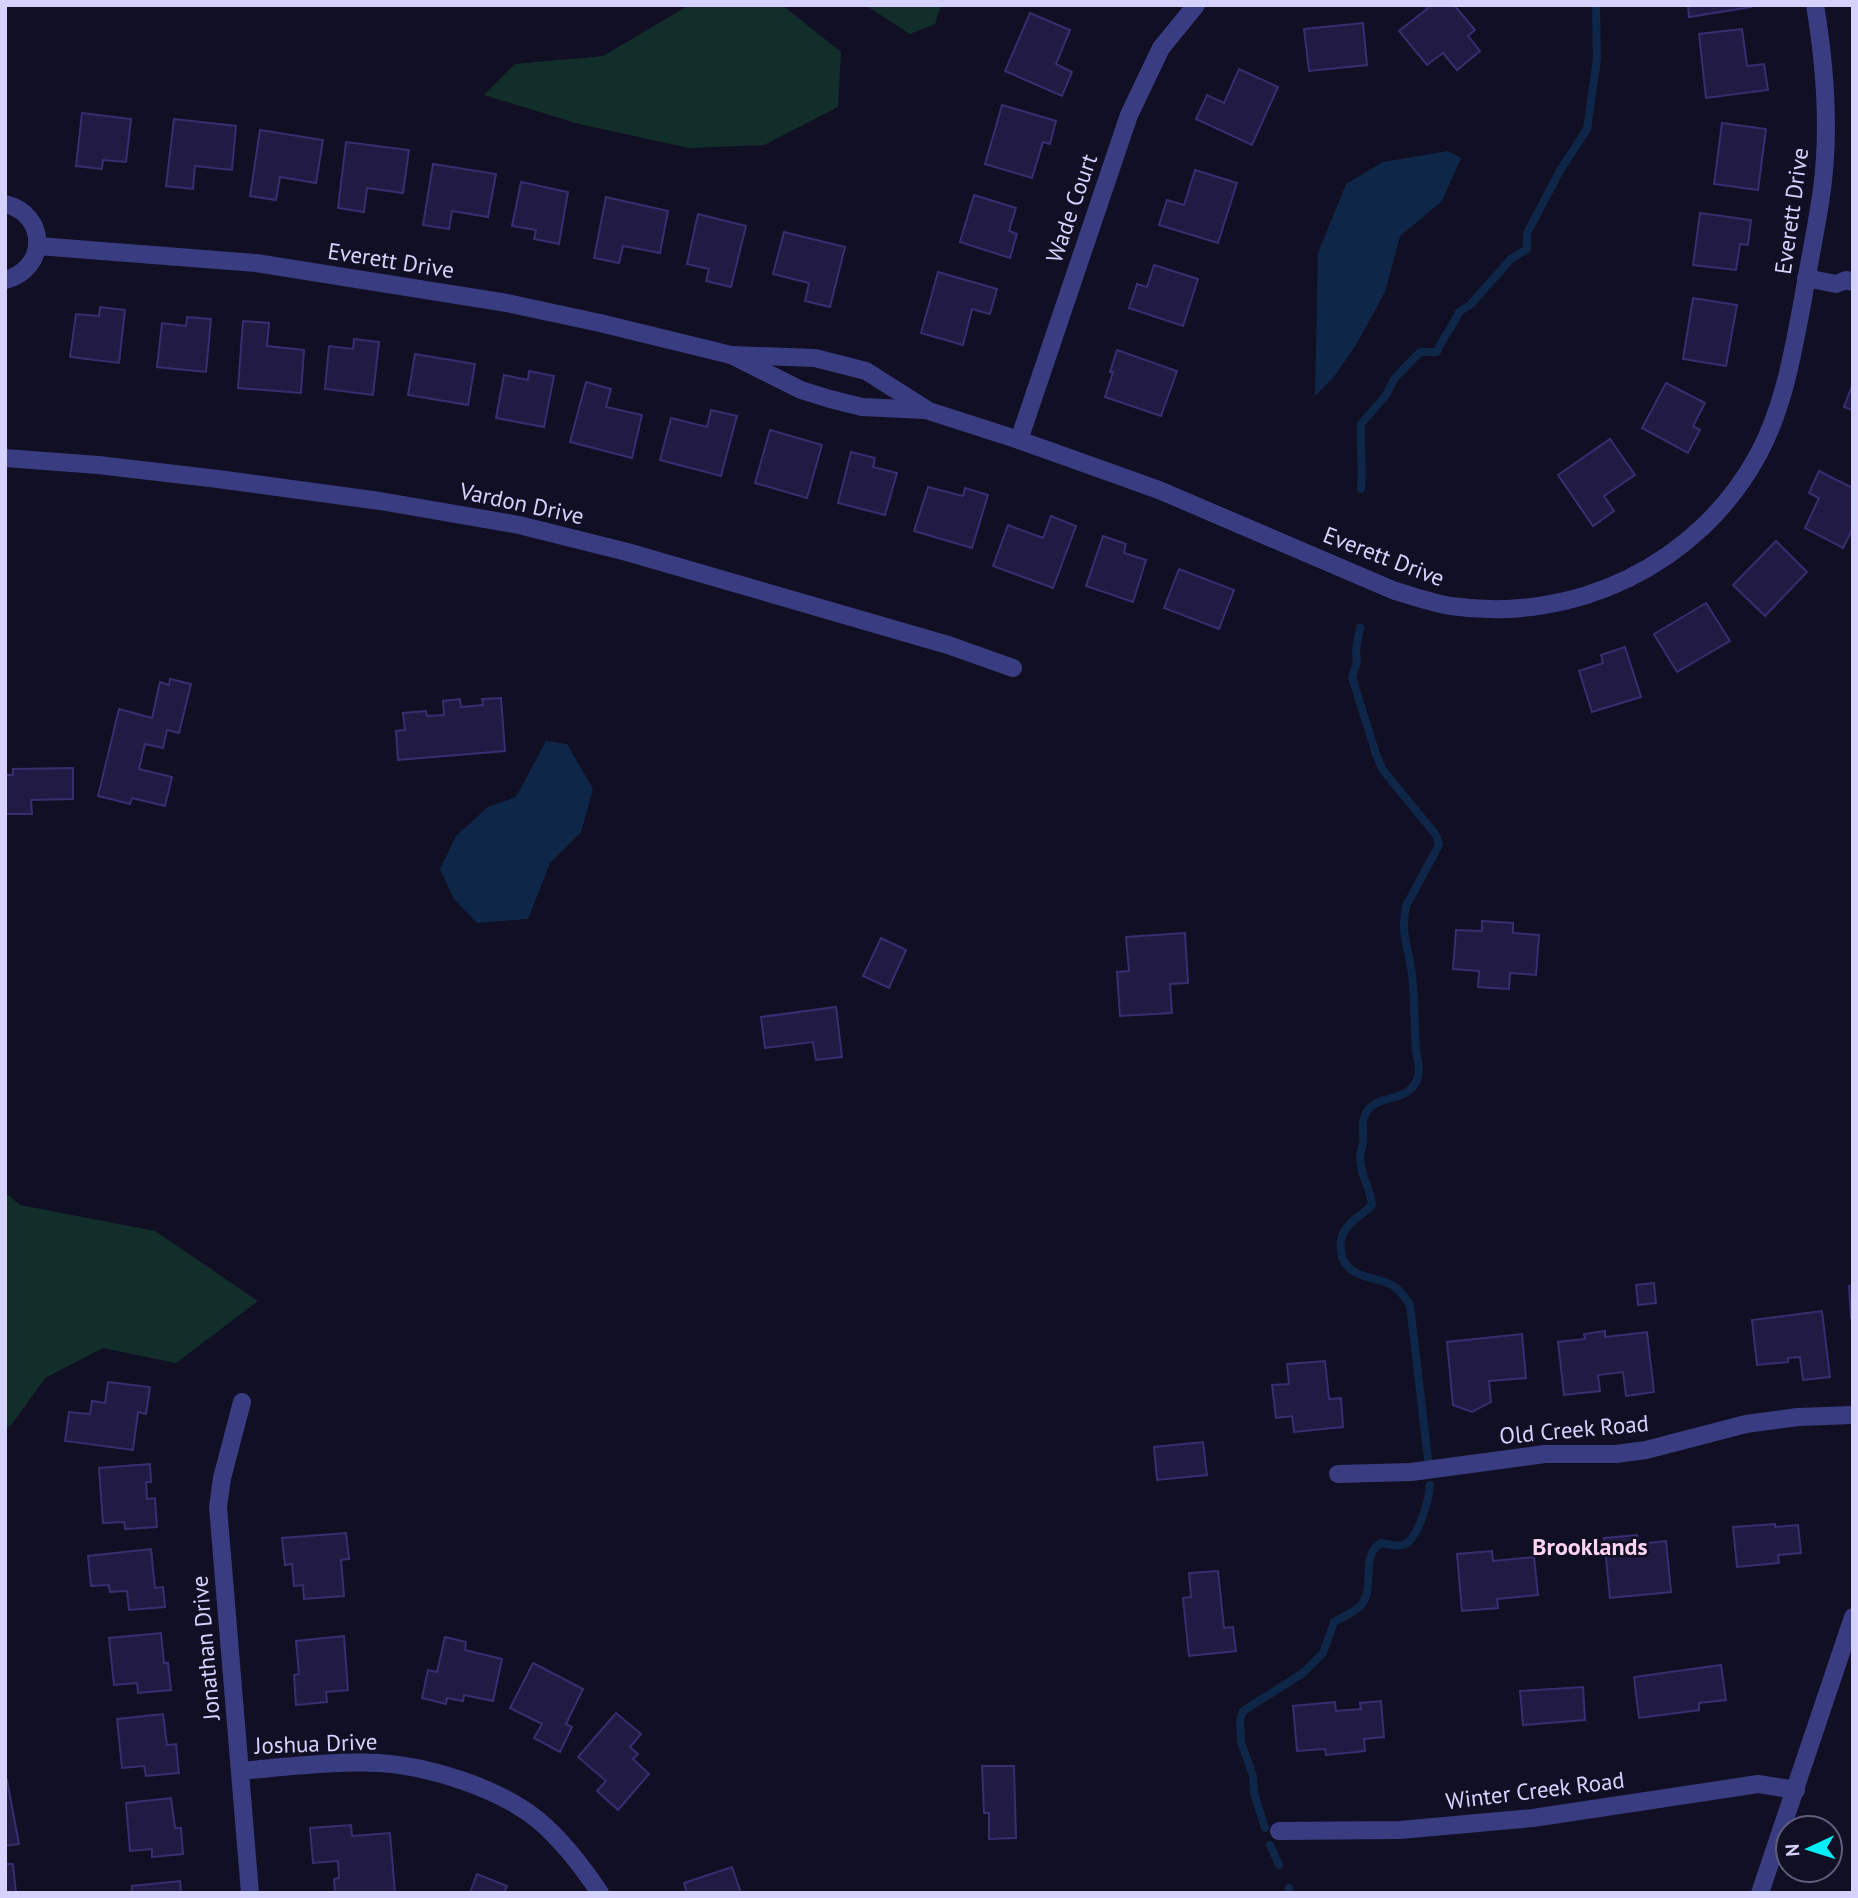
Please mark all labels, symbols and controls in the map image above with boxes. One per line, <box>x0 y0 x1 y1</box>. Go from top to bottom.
street label: Everett Drive <box>1768 146 1814 276</box>
street label: Wade Court <box>1039 150 1103 266</box>
street label: Everett Drive <box>326 236 456 284</box>
street label: Vardon Drive <box>456 475 587 530</box>
street label: Everett Drive <box>1319 520 1449 592</box>
street label: Old Creek Road <box>1498 1408 1650 1450</box>
district label: Brooklands <box>1532 1531 1648 1562</box>
street label: Jonathan Drive <box>184 1574 226 1723</box>
street label: Joshua Drive <box>253 1726 378 1760</box>
street label: Winter Creek Road <box>1444 1765 1626 1815</box>
north arrow <box>1774 1814 1844 1884</box>
text: N <box>1780 1843 1804 1857</box>

